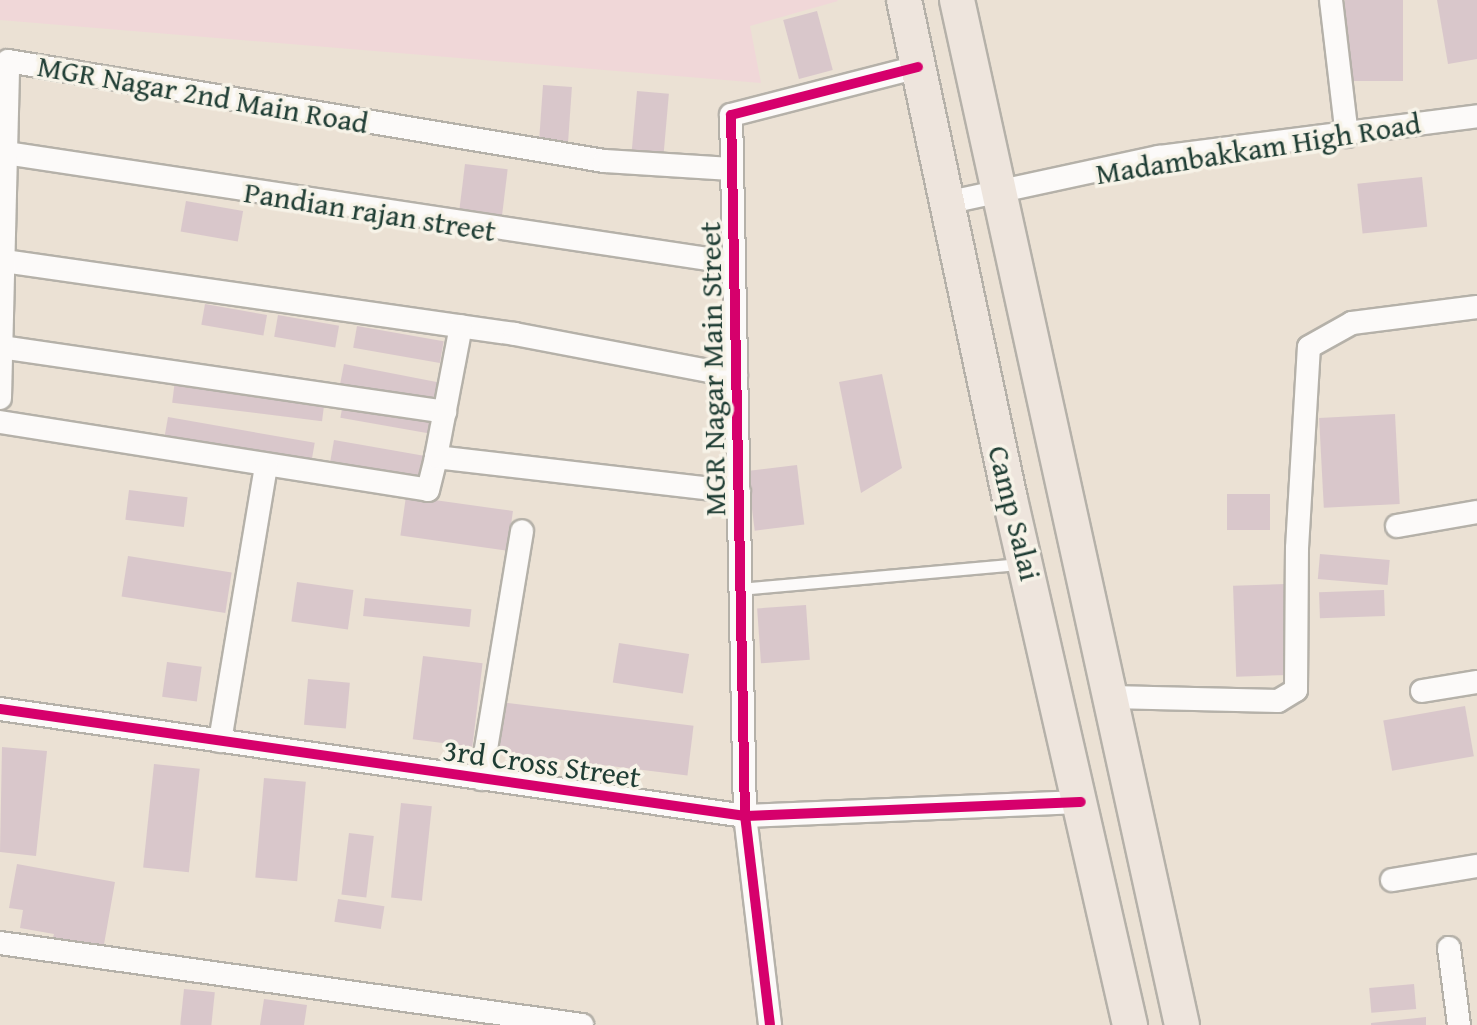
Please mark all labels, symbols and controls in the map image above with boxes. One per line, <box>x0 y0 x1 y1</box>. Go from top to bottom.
street label: MGR Nagar 2nd Main Road <box>35 47 371 141</box>
street label: Madambakkam High Road <box>1093 105 1423 191</box>
street label: Pandian rajan street <box>242 173 498 249</box>
street label: MGR Nagar Main Street <box>691 221 733 517</box>
street label: Camp Salai <box>981 442 1049 584</box>
street label: 3rd Cross Street <box>441 731 643 795</box>

